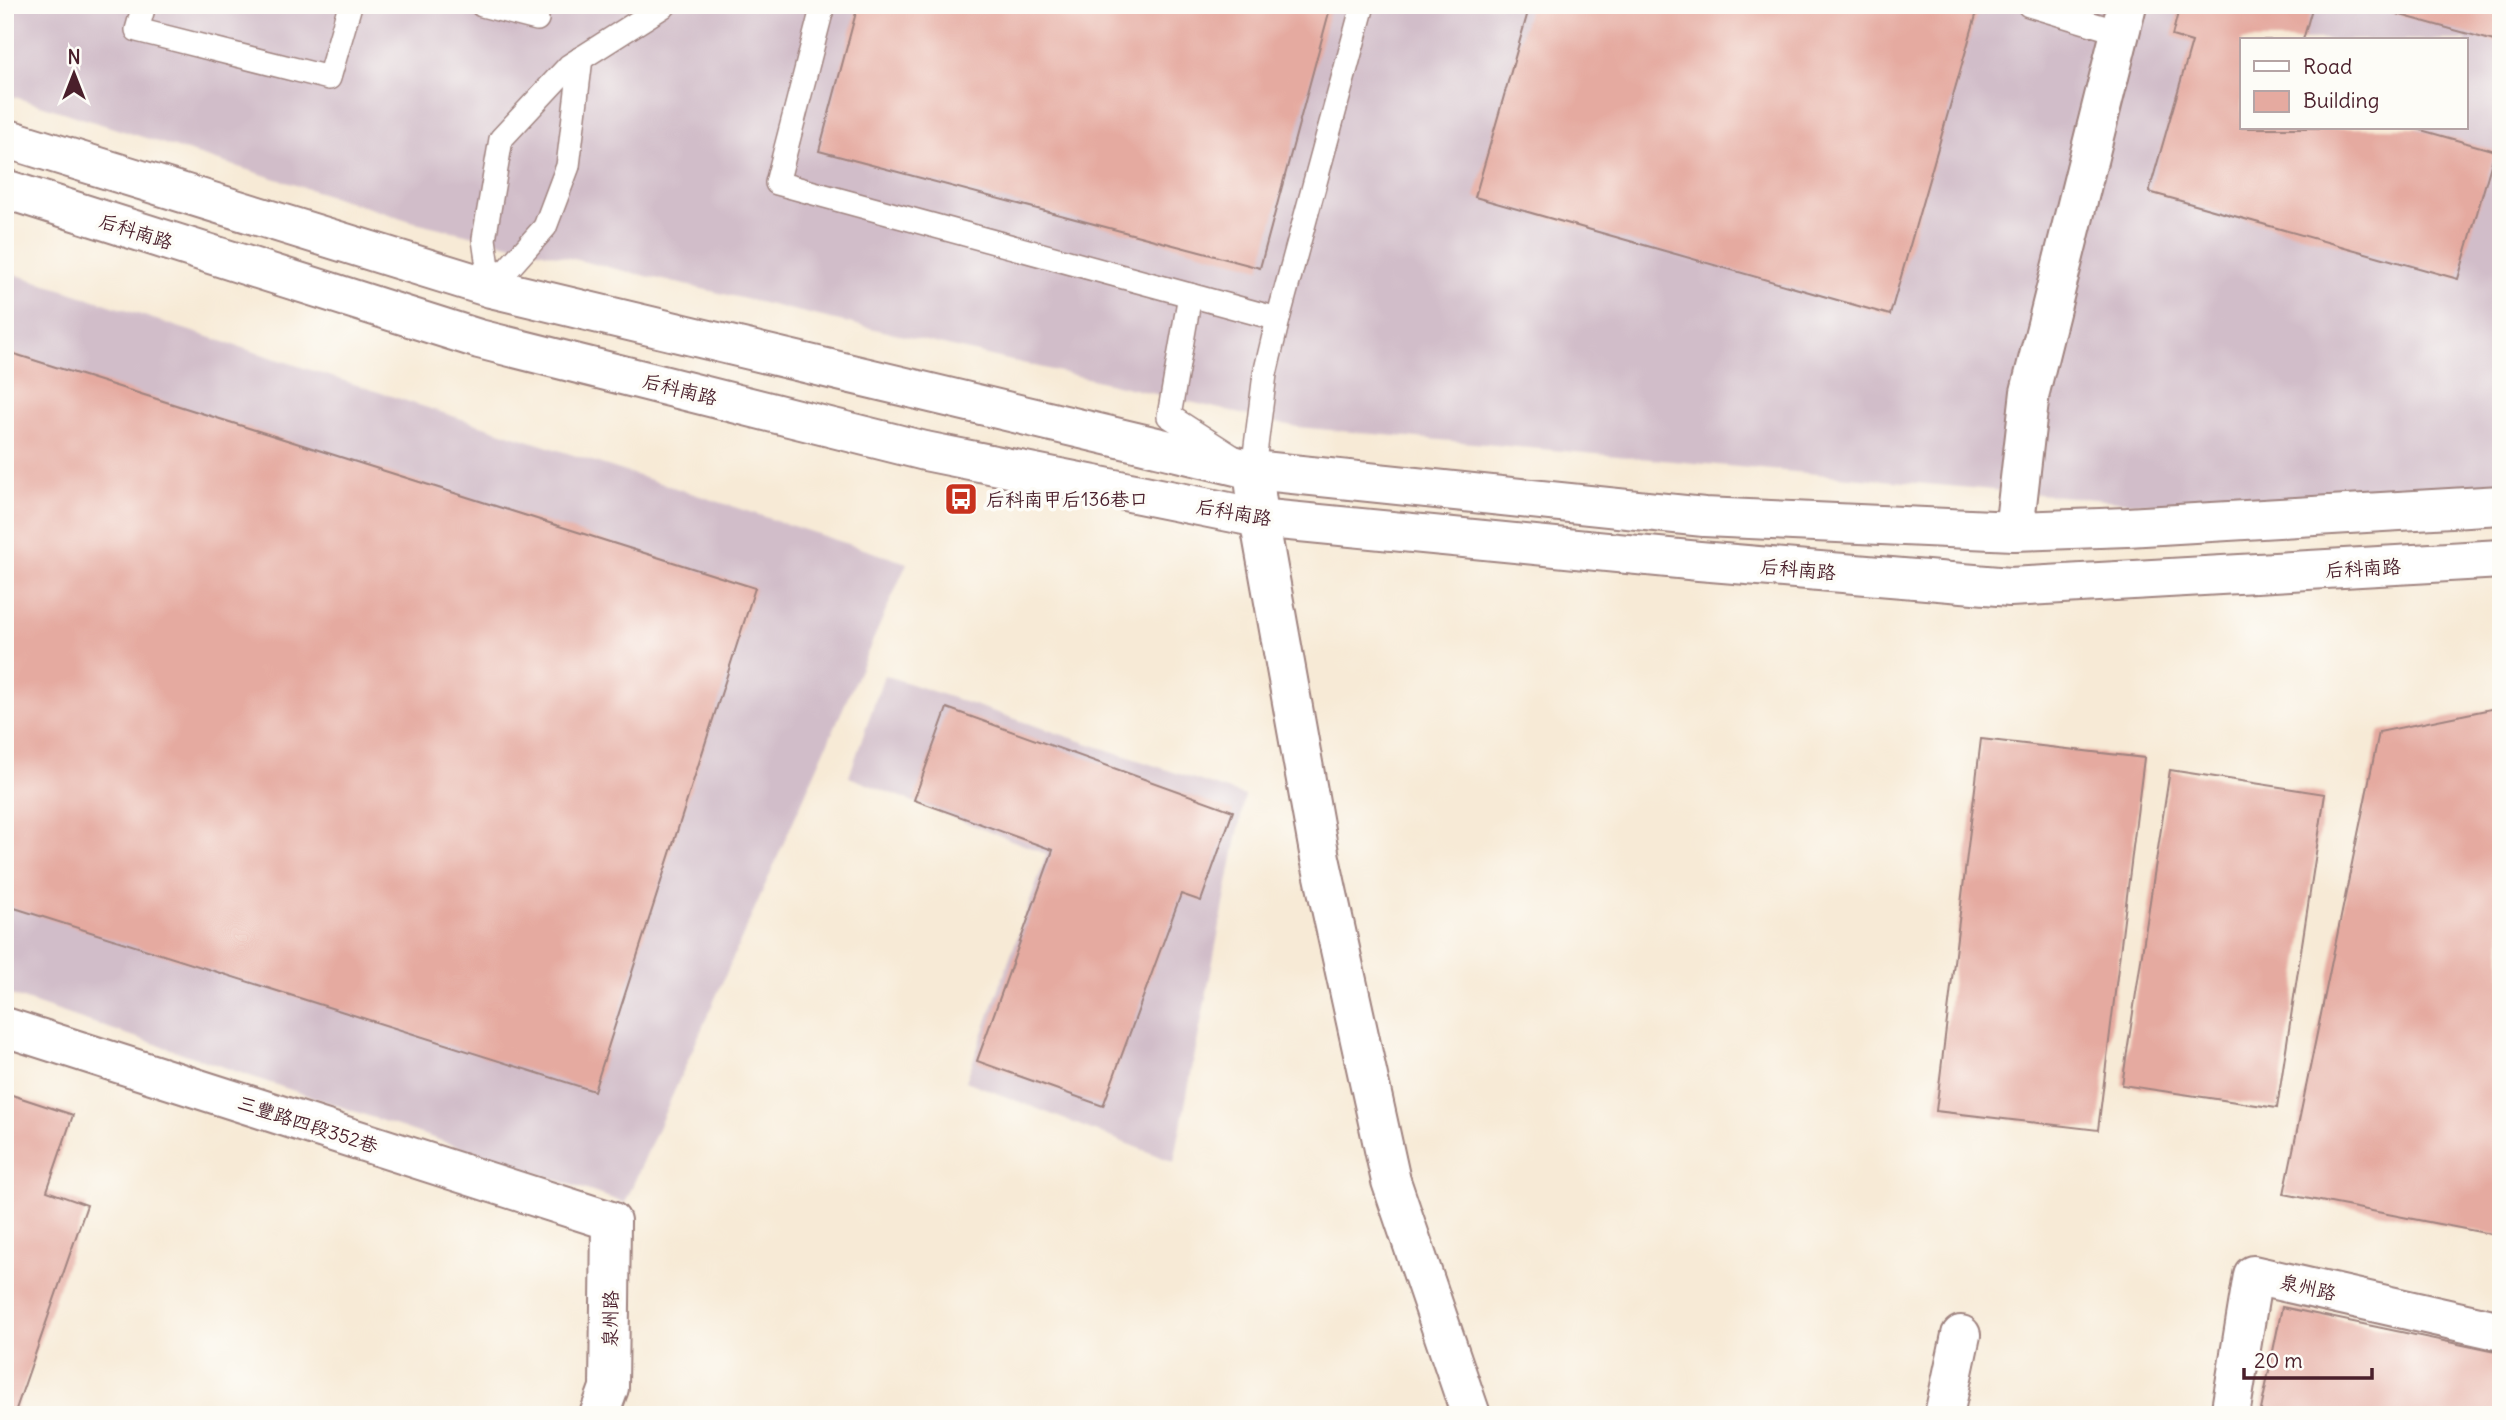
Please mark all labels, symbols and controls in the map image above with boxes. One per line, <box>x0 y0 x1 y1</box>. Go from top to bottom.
north arrow <box>38 38 108 108</box>
legend <box>2240 38 2468 130</box>
text: N <box>67 45 81 69</box>
text: Road <box>2303 53 2352 80</box>
text: Building <box>2303 87 2379 114</box>
street label: 后科南路 <box>96 208 176 254</box>
street label: 后科南路 <box>640 368 720 410</box>
bus stop icon: 后科南甲后136巷口 <box>942 480 980 518</box>
place label: 后科南甲后136巷口 <box>986 487 1148 511</box>
street label: 后科南路 <box>1194 494 1274 530</box>
street label: 后科南路 <box>1759 554 1837 584</box>
street label: 后科南路 <box>2324 554 2402 582</box>
street label: 三豐路四段352巷 <box>235 1090 381 1158</box>
street label: 泉州路 <box>2278 1269 2338 1305</box>
street label: 泉州路 <box>598 1290 622 1348</box>
scale bar <box>2244 1336 2371 1380</box>
text: 20 m <box>2254 1347 2303 1374</box>

